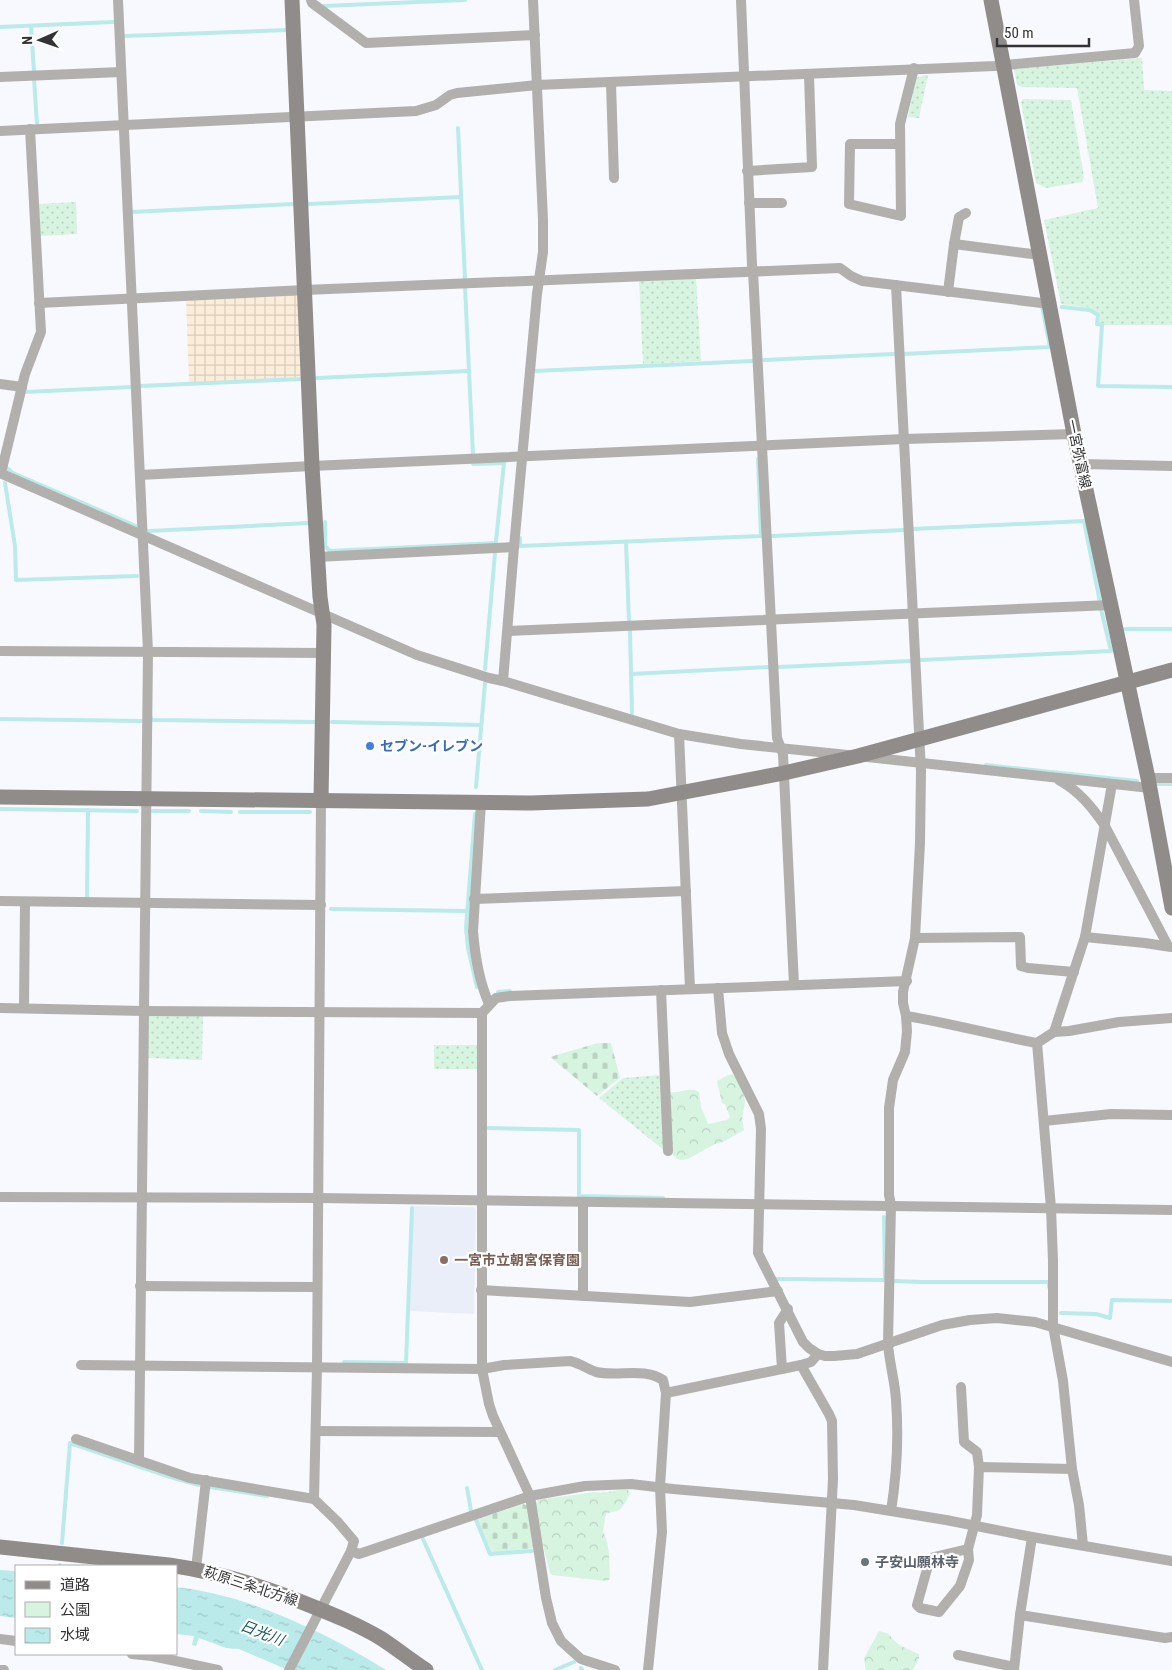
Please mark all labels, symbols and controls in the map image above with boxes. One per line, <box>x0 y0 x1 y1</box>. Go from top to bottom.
north arrow <box>15 15 65 65</box>
scale bar <box>997 15 1090 47</box>
text: 50 m <box>1004 24 1034 42</box>
text: N <box>19 36 35 45</box>
street label: 一宮弥富線 <box>1064 418 1094 490</box>
place label: セブン-イレブン <box>380 738 483 754</box>
marker: セブン-イレブン <box>364 740 376 752</box>
place label: 一宮市立朝宮保育園 <box>454 1252 580 1268</box>
marker: 一宮市立朝宮保育園 <box>438 1254 450 1266</box>
place label: 子安山願林寺 <box>875 1554 959 1570</box>
marker: 子安山願林寺 <box>859 1556 871 1568</box>
street label: 萩原三条北方線 <box>202 1563 300 1609</box>
legend <box>15 1565 178 1655</box>
text: 道路 <box>60 1576 90 1594</box>
text: 公園 <box>60 1601 90 1619</box>
water label: 日光川 <box>238 1617 288 1650</box>
text: 水域 <box>60 1626 90 1644</box>

